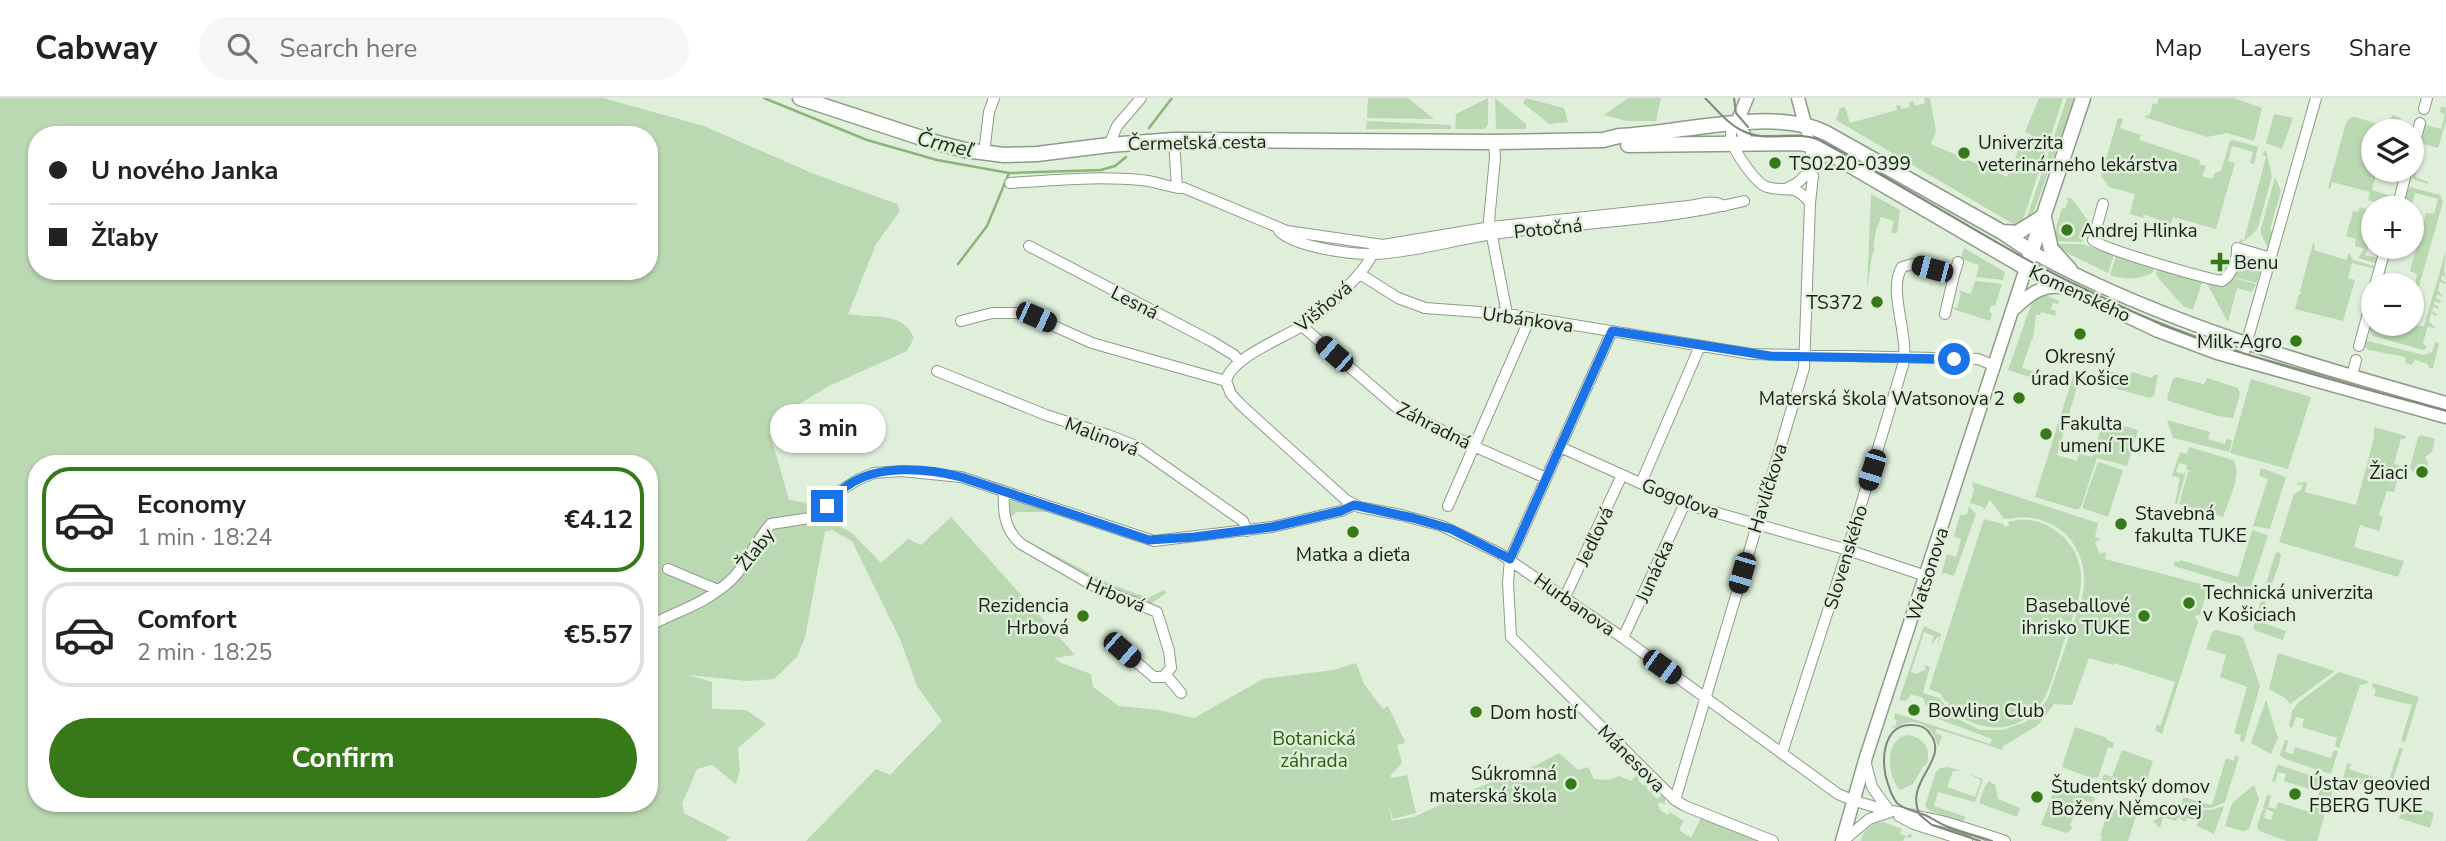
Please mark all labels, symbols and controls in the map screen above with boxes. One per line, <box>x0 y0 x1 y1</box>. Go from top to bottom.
search box <box>199 17 689 80</box>
text: Cabway <box>35 26 157 71</box>
icon: search <box>223 29 261 67</box>
text: Search here <box>279 31 417 66</box>
text: Map <box>2155 32 2202 64</box>
text: Layers <box>2240 32 2311 64</box>
text: Share <box>2349 32 2411 64</box>
map controls <box>2361 119 2424 336</box>
button: layers <box>2361 119 2424 182</box>
water label: Črmeľ <box>914 124 978 164</box>
street label: Čermeľská cesta <box>1127 129 1267 157</box>
place label: Univerzita veterinárneho lekárstva <box>1978 130 2178 178</box>
marker: Univerzita veterinárneho lekárstva <box>1956 145 1972 161</box>
place label: TS0220-0399 <box>1789 151 1911 177</box>
text: U nového Janka <box>91 153 279 188</box>
marker: TS0220-0399 <box>1767 155 1783 171</box>
button: + <box>2361 196 2424 259</box>
street label: Potočná <box>1513 212 1584 246</box>
place label: Andrej Hlinka <box>2081 218 2198 244</box>
text: Žľaby <box>91 220 158 255</box>
marker: Andrej Hlinka <box>2059 222 2075 238</box>
place label: Benu <box>2234 250 2278 276</box>
car <box>1909 253 1956 285</box>
marker: Benu <box>2212 254 2228 270</box>
street label: Komenského <box>2025 259 2135 329</box>
button: − <box>2361 273 2424 336</box>
street label: Višňová <box>1289 275 1358 339</box>
street label: Lesná <box>1106 280 1163 326</box>
place label: TS372 <box>1806 290 1863 316</box>
marker: TS372 <box>1869 294 1885 310</box>
car <box>1013 299 1060 335</box>
street label: Urbánkova <box>1481 301 1575 339</box>
marker: Okresný úrad Košice <box>2072 326 2088 342</box>
place label: Milk-Agro <box>2197 329 2282 355</box>
car <box>1312 332 1357 376</box>
marker: Milk-Agro <box>2288 333 2304 349</box>
route start <box>1938 343 1970 375</box>
place label: Okresný úrad Košice <box>2031 344 2129 392</box>
place label: Materská škola Watsonova 2 <box>1759 386 2005 412</box>
marker: Materská škola Watsonova 2 <box>2011 390 2027 406</box>
street label: Záhradná <box>1392 396 1475 456</box>
callout: 3 min <box>769 404 885 454</box>
street label: Malinová <box>1061 411 1142 463</box>
place label: Fakulta umení TUKE <box>2060 411 2165 459</box>
text: 3 min <box>798 413 858 444</box>
marker: Fakulta umení TUKE <box>2038 426 2054 442</box>
street label: Havlíčkova <box>1742 440 1794 536</box>
car <box>1856 447 1889 493</box>
place label: Žiaci <box>2369 460 2408 486</box>
marker: Žiaci <box>2414 464 2430 480</box>
street label: Gogoľova <box>1638 472 1723 526</box>
text: Economy <box>137 487 246 522</box>
icon: car <box>53 488 116 551</box>
route end <box>811 490 843 522</box>
place label: Stavebná fakulta TUKE <box>2135 501 2247 549</box>
text: €4.12 <box>564 502 633 537</box>
street label: Jedľová <box>1569 502 1620 571</box>
street label: Slovenského <box>1818 502 1874 613</box>
marker: Stavebná fakulta TUKE <box>2113 516 2129 532</box>
text: 1 min · 18:24 <box>137 522 272 553</box>
street label: Žľaby <box>731 523 781 576</box>
marker: Matka a dieťa <box>1345 524 1361 540</box>
street label: Watsonova <box>1901 524 1955 625</box>
street label: Junácka <box>1629 536 1680 608</box>
place label: Matka a dieťa <box>1296 542 1410 568</box>
car <box>1727 550 1758 596</box>
street label: Hurbanova <box>1528 567 1620 642</box>
street label: Hrbová <box>1082 571 1149 619</box>
place label: Technická univerzita v Košiciach <box>2203 580 2373 628</box>
place label: Rezidencia Hrbová <box>978 593 1069 641</box>
place label: Baseballové ihrisko TUKE <box>2022 593 2130 641</box>
marker: Technická univerzita v Košiciach <box>2181 595 2197 611</box>
text: Comfort <box>137 602 237 637</box>
icon: car <box>53 603 116 666</box>
marker: Rezidencia Hrbová <box>1075 608 1091 624</box>
marker: Baseballové ihrisko TUKE <box>2136 608 2152 624</box>
text: €5.57 <box>564 617 633 652</box>
car <box>1100 628 1145 672</box>
text: 2 min · 18:25 <box>137 637 272 668</box>
car <box>1639 646 1686 688</box>
place label: Bowling Club <box>1928 698 2044 724</box>
place label: Dom hostí <box>1490 700 1579 726</box>
marker: Bowling Club <box>1906 702 1922 718</box>
marker: Dom hostí <box>1468 704 1484 720</box>
button: Confirm <box>49 718 637 798</box>
street label: Mánesova <box>1592 719 1671 798</box>
park label: Botanická záhrada <box>1272 726 1356 774</box>
place label: Súkromná materská škola <box>1429 761 1557 809</box>
place label: Ústav geovied FBERG TUKE <box>2309 771 2430 819</box>
place label: Študentský domov Boženy Němcovej <box>2051 774 2210 822</box>
marker: Súkromná materská škola <box>1563 776 1579 792</box>
marker: Ústav geovied FBERG TUKE <box>2287 786 2303 802</box>
marker: Študentský domov Boženy Němcovej <box>2029 789 2045 805</box>

